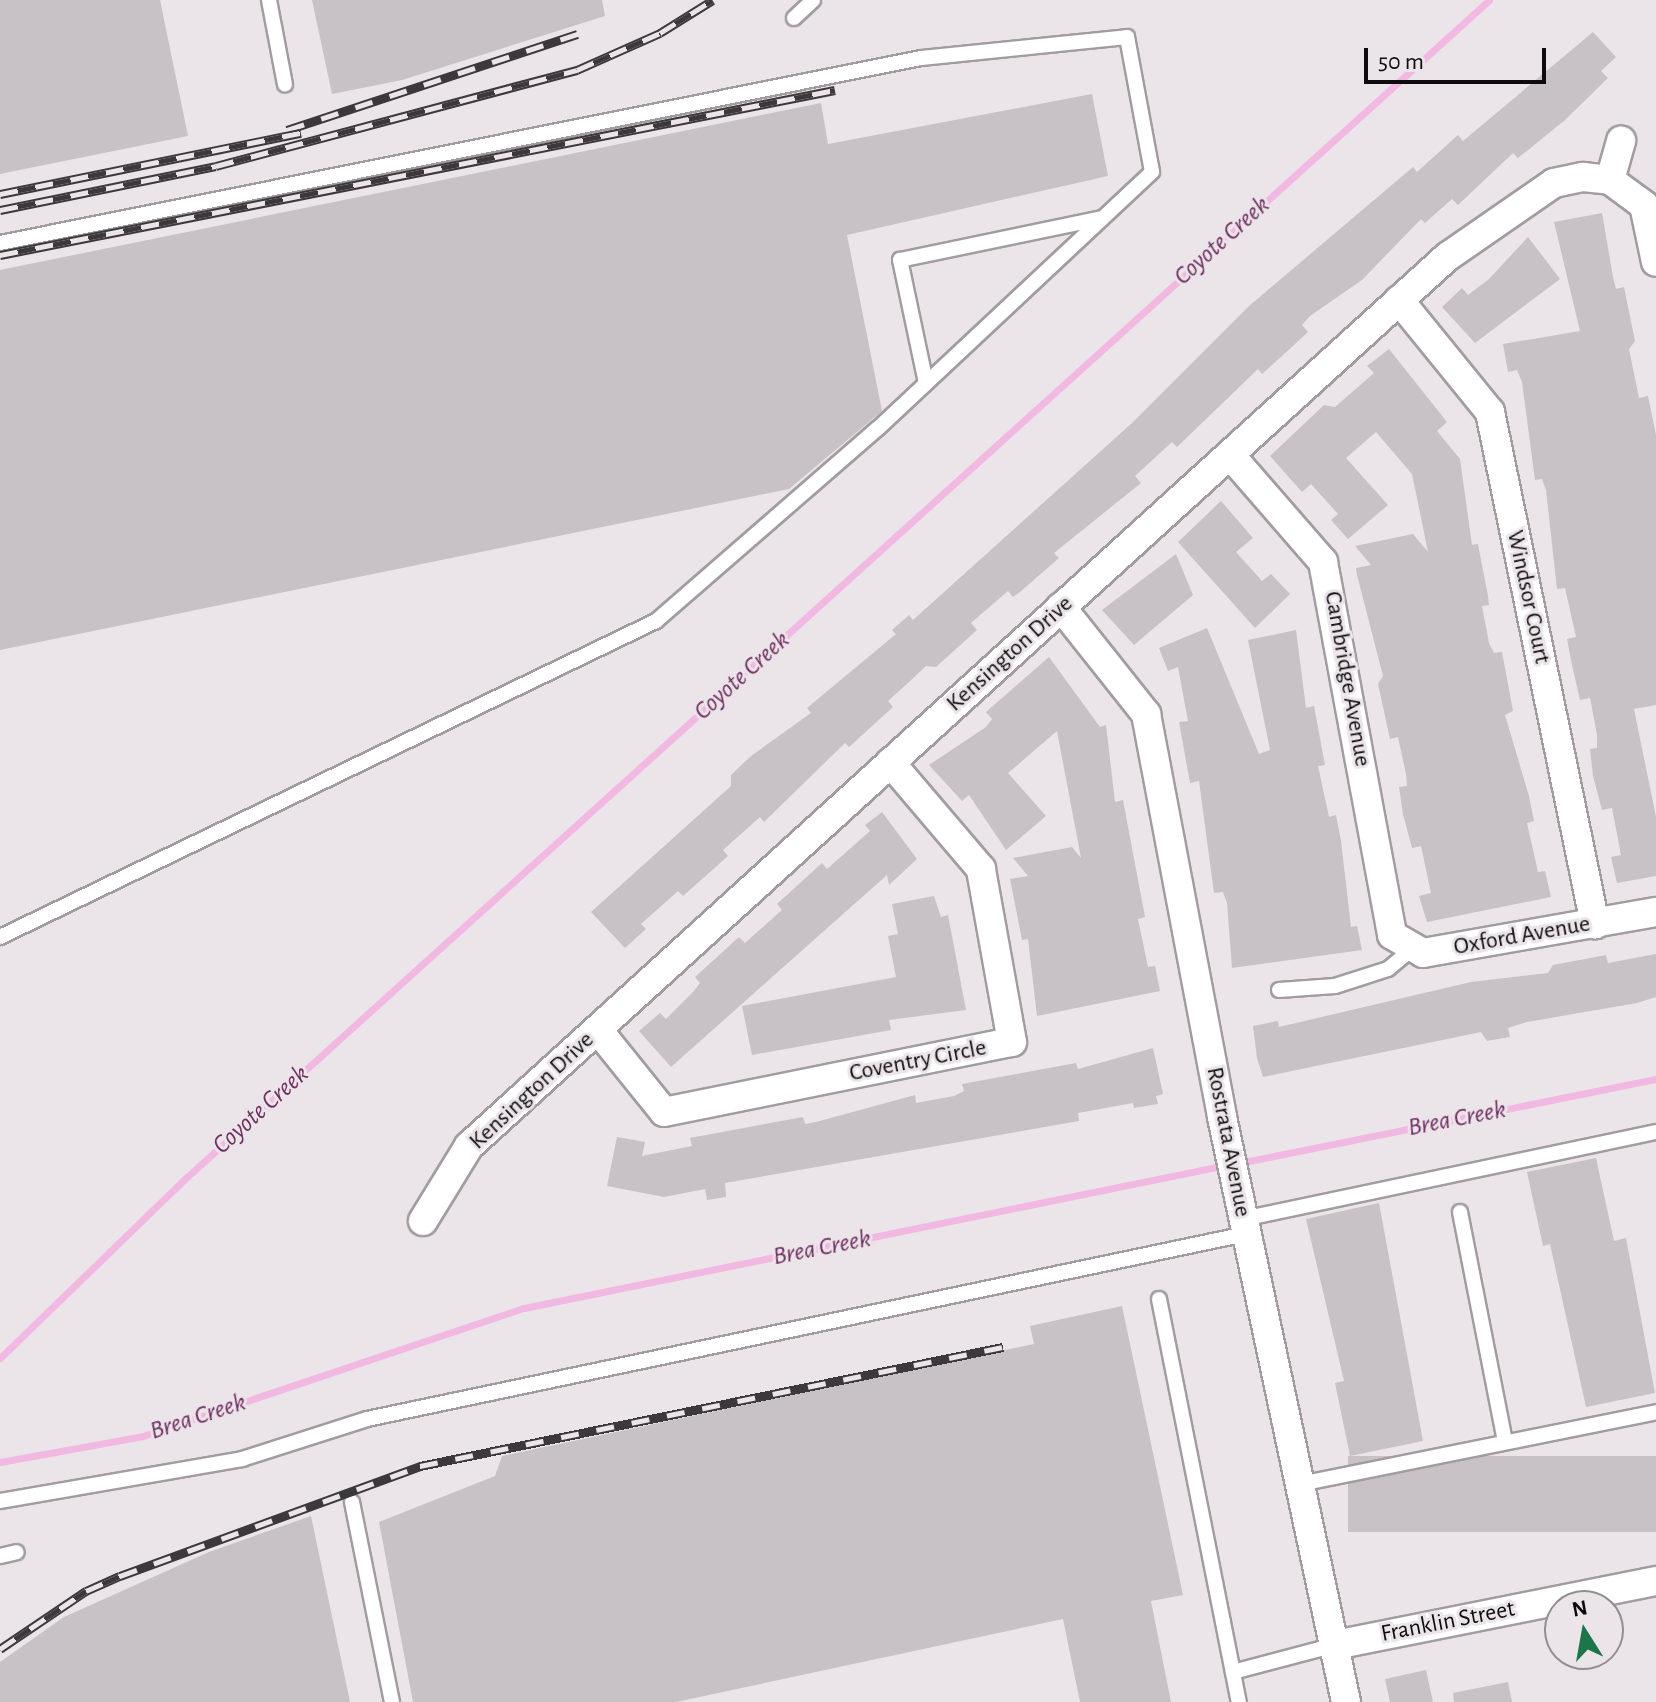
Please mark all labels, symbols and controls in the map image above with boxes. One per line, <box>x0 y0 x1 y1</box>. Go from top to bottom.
scale bar <box>1368 32 1550 82</box>
text: 50 m <box>1378 50 1424 74</box>
water label: Coyote Creek <box>1168 190 1276 292</box>
street label: Windsor Court <box>1500 528 1556 666</box>
street label: Cambridge Avenue <box>1317 589 1377 769</box>
street label: Kensington Drive <box>941 590 1079 718</box>
water label: Coyote Creek <box>688 625 796 727</box>
street label: Oxford Avenue <box>1451 910 1593 962</box>
street label: Kensington Drive <box>464 1026 600 1156</box>
street label: Coventry Circle <box>847 1034 989 1088</box>
water label: Coyote Creek <box>207 1059 315 1161</box>
street label: Rostrata Avenue <box>1199 1065 1257 1219</box>
water label: Brea Creek <box>1405 1094 1509 1144</box>
water label: Brea Creek <box>770 1223 874 1273</box>
water label: Brea Creek <box>146 1387 250 1447</box>
north arrow <box>1544 1590 1624 1670</box>
street label: Franklin Street <box>1379 1595 1517 1649</box>
text: N <box>1570 1596 1589 1621</box>

